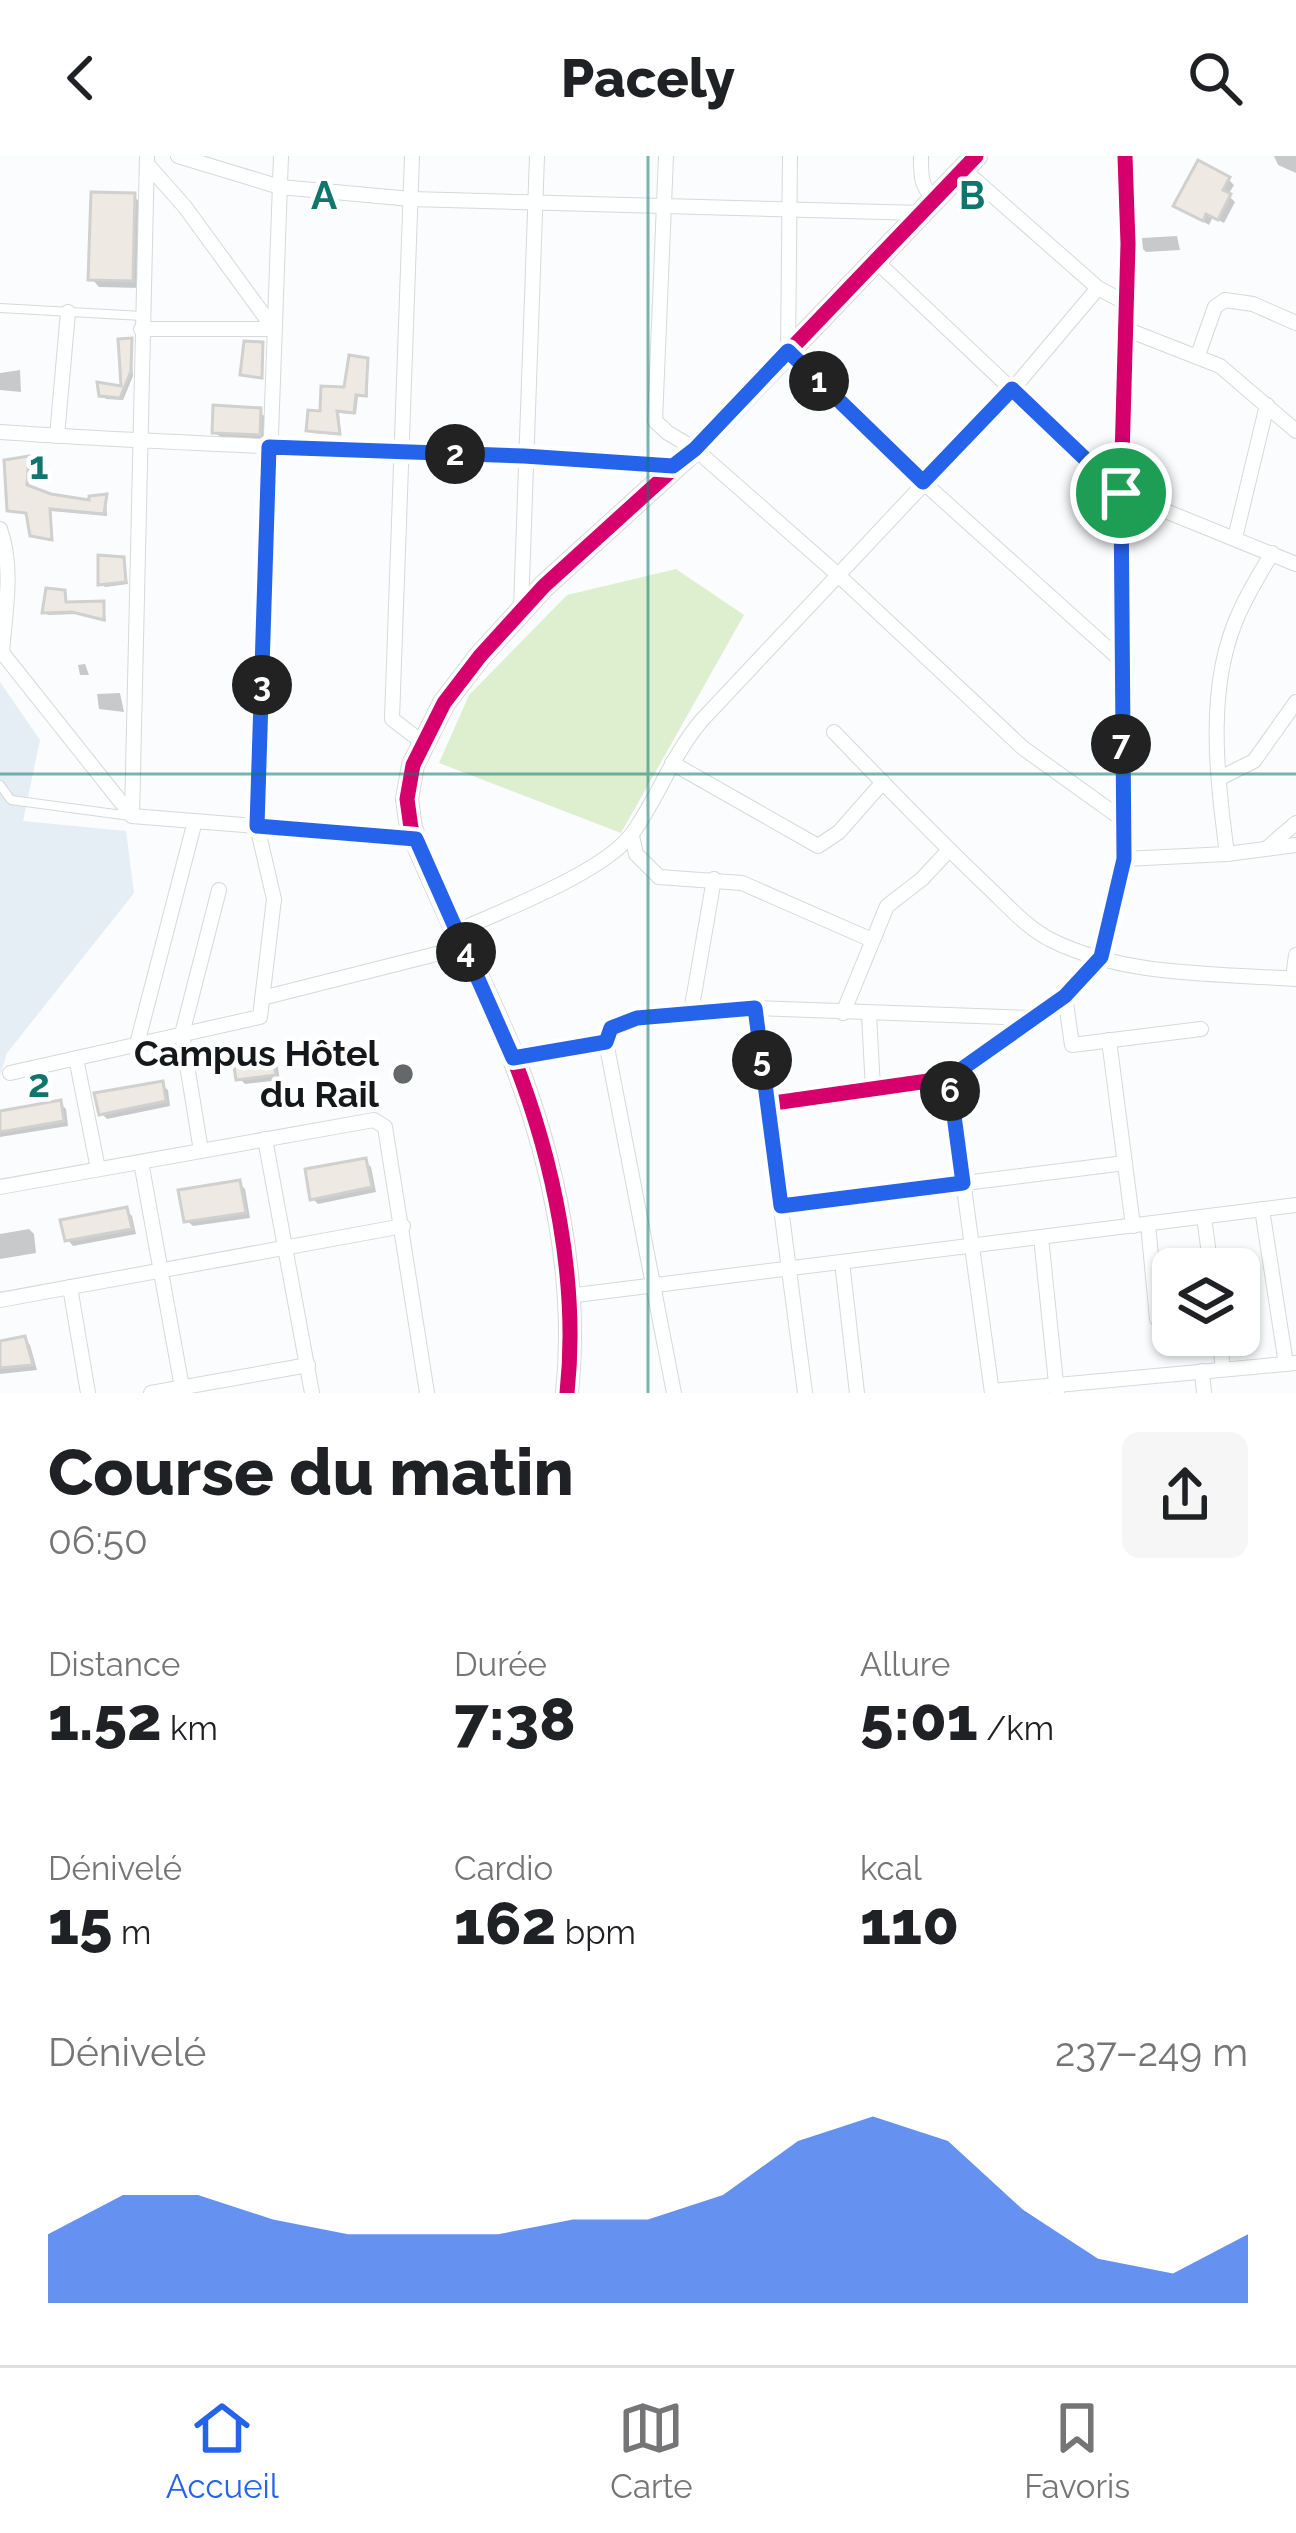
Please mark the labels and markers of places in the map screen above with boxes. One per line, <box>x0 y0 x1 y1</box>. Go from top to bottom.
pin: 1 <box>789 351 849 411</box>
pin: 2 <box>425 424 485 484</box>
pin <box>1070 442 1172 544</box>
pin: 3 <box>232 655 292 715</box>
pin: 7 <box>1091 714 1151 774</box>
pin: 4 <box>436 922 496 982</box>
pin: 5 <box>732 1030 792 1090</box>
place label: Campus Hôtel du Rail <box>134 1032 380 1115</box>
marker: Campus Hôtel du Rail <box>390 1061 416 1087</box>
pin: 6 <box>920 1061 980 1121</box>

